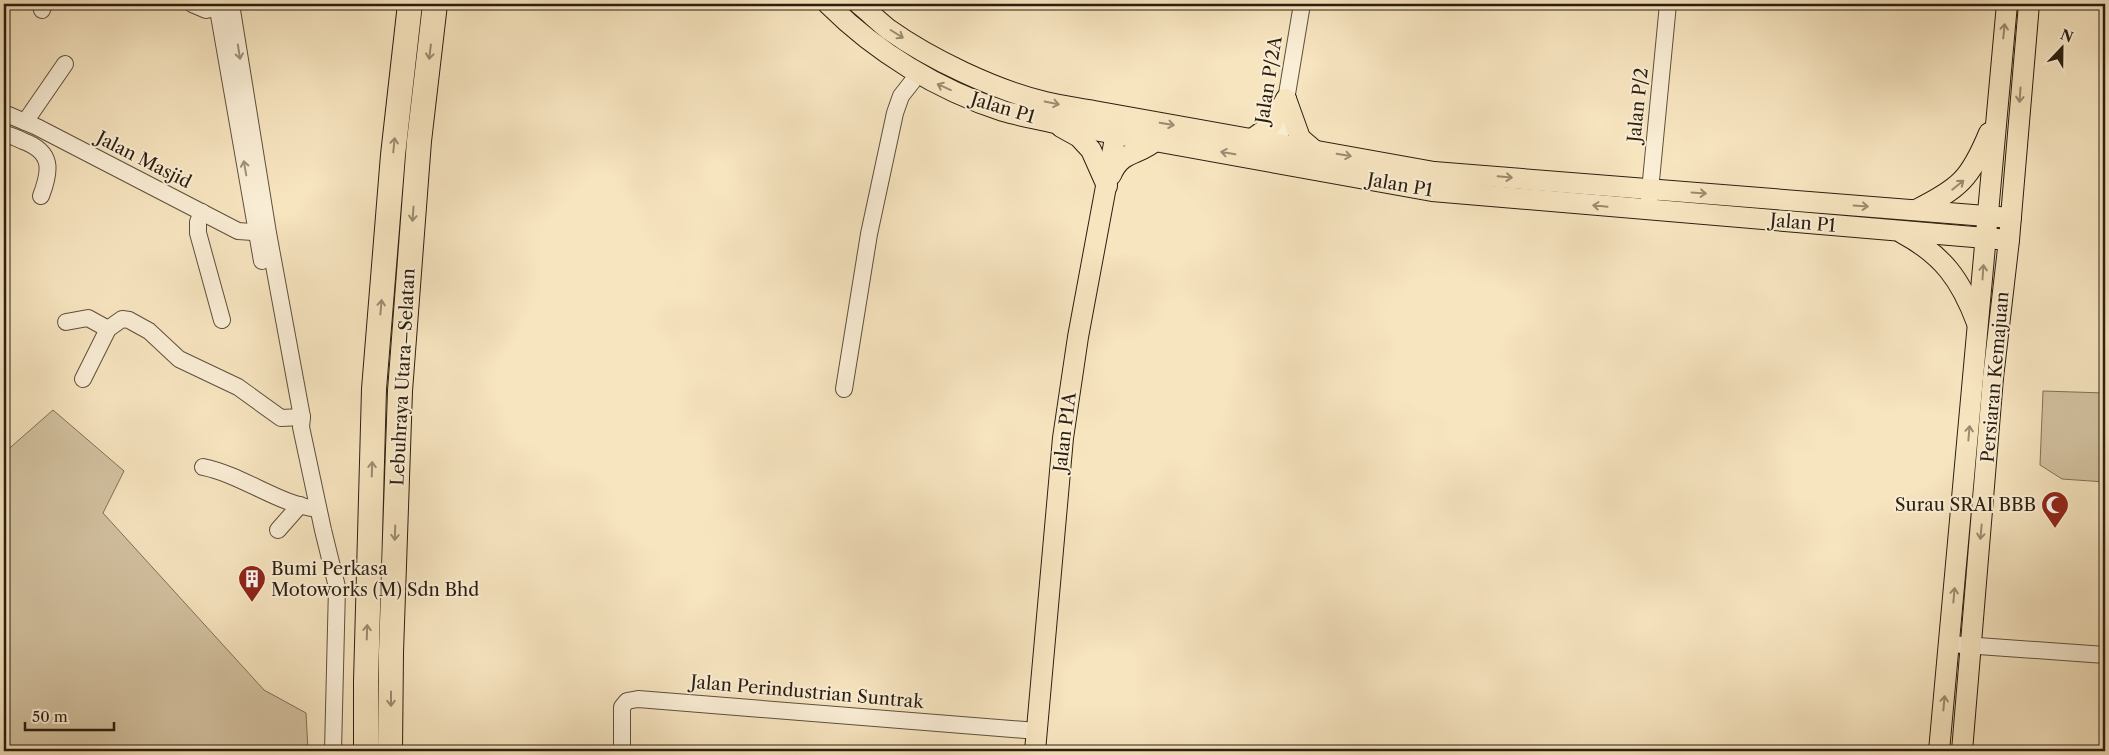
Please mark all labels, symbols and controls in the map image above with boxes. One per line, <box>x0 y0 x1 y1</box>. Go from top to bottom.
north arrow <box>2036 22 2086 72</box>
one-way arrow <box>1999 24 2009 40</box>
text: N <box>2058 25 2076 47</box>
one-way arrow <box>890 29 904 39</box>
street label: Jalan P/2A <box>1251 34 1287 128</box>
one-way arrow <box>234 44 244 60</box>
one-way arrow <box>425 44 435 60</box>
street label: Jalan P/2 <box>1623 67 1653 146</box>
one-way arrow <box>937 82 952 91</box>
street label: Jalan P1 <box>965 87 1038 128</box>
one-way arrow <box>2015 87 2025 103</box>
one-way arrow <box>1043 99 1059 108</box>
one-way arrow <box>1159 119 1175 129</box>
street label: Jalan Masjid <box>90 125 195 193</box>
one-way arrow <box>389 138 399 154</box>
one-way arrow <box>1221 148 1237 158</box>
one-way arrow <box>1336 151 1352 161</box>
one-way arrow <box>240 161 250 177</box>
street label: Jalan P1 <box>1363 168 1435 202</box>
one-way arrow <box>1497 173 1513 182</box>
one-way arrow <box>1951 180 1964 191</box>
one-way arrow <box>1690 188 1706 198</box>
one-way arrow <box>1592 201 1608 211</box>
one-way arrow <box>1852 201 1868 211</box>
one-way arrow <box>409 206 418 222</box>
street label: Jalan P1 <box>1766 209 1837 237</box>
one-way arrow <box>1979 264 1988 280</box>
street label: Lebuhraya Utara–Selatan <box>386 268 420 486</box>
street label: Persiaran Kemajuan <box>1977 290 2013 464</box>
one-way arrow <box>376 300 385 316</box>
street label: Jalan P1A <box>1049 390 1081 476</box>
one-way arrow <box>1964 426 1974 442</box>
one-way arrow <box>367 462 376 478</box>
mosque icon: Surau SRAI BBB <box>2040 490 2070 529</box>
place label: Surau SRAI BBB <box>1895 494 2036 516</box>
one-way arrow <box>390 524 400 541</box>
one-way arrow <box>1976 524 1985 540</box>
place label: Bumi Perkasa Motoworks (M) Sdn Bhd <box>271 558 479 601</box>
building icon: Bumi Perkasa Motoworks (M) Sdn Bhd <box>237 564 267 603</box>
one-way arrow <box>1949 588 1959 604</box>
one-way arrow <box>362 624 372 640</box>
street label: Jalan Perindustrian Suntrak <box>686 671 926 713</box>
one-way arrow <box>386 690 396 707</box>
one-way arrow <box>1939 695 1949 711</box>
scale bar <box>25 700 114 732</box>
text: 50 m <box>32 707 68 726</box>

